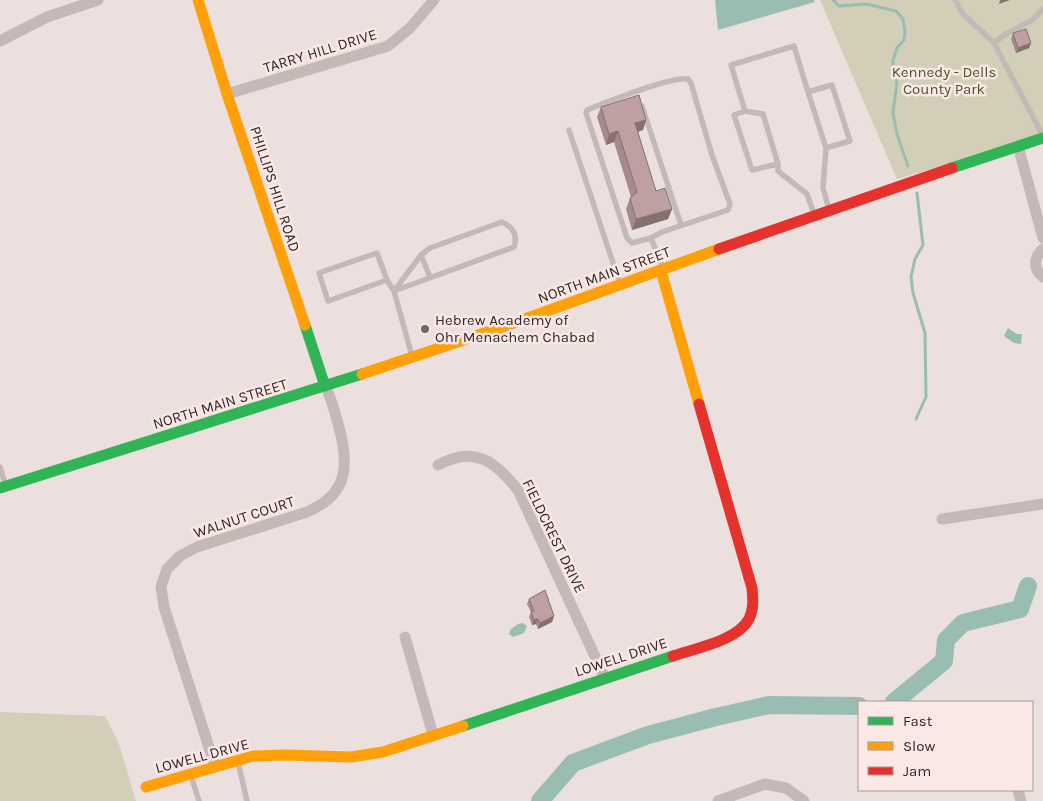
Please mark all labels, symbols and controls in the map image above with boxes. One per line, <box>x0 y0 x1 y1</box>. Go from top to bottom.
street label: TARRY HILL DRIVE <box>261 25 379 77</box>
park label: Kennedy - Dells County Park <box>892 63 996 98</box>
street label: PHILLIPS HILL ROAD <box>246 124 304 254</box>
street label: NORTH MAIN STREET <box>535 242 673 307</box>
place label: Hebrew Academy of Ohr Menachem Chabad <box>435 311 595 346</box>
marker: Hebrew Academy of Ohr Menachem Chabad <box>419 323 431 335</box>
street label: NORTH MAIN STREET <box>151 375 290 433</box>
street label: FIELDCREST DRIVE <box>519 476 589 596</box>
street label: WALNUT COURT <box>191 492 297 542</box>
street label: LOWELL DRIVE <box>572 634 670 680</box>
legend <box>858 701 1033 791</box>
text: Fast <box>903 712 933 730</box>
street label: LOWELL DRIVE <box>153 735 251 777</box>
text: Slow <box>903 737 935 755</box>
text: Jam <box>903 762 931 780</box>

